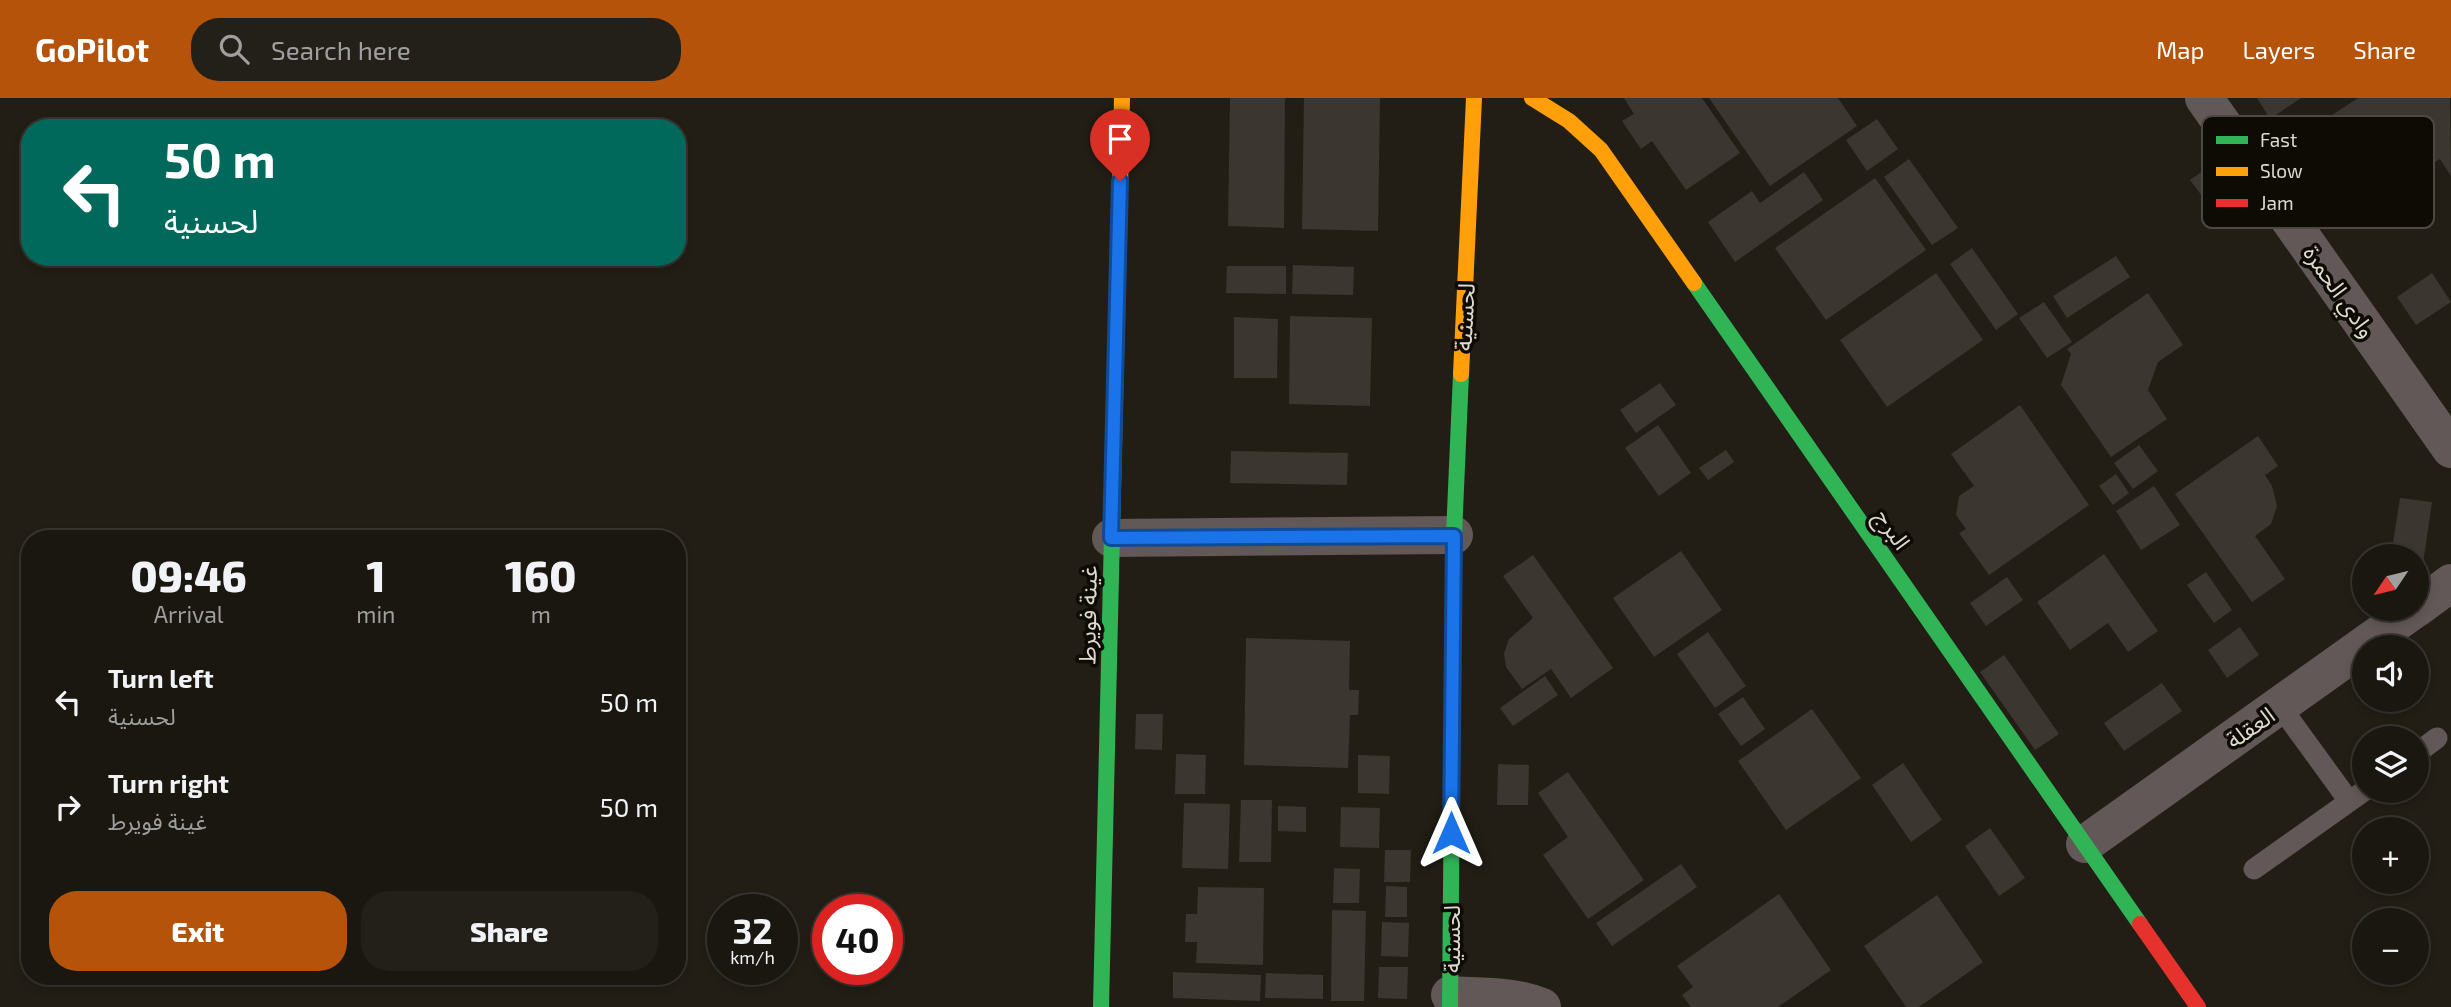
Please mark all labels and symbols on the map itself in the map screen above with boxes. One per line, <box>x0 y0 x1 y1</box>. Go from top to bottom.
pin <box>1090 109 1150 181</box>
legend <box>2202 116 2434 228</box>
text: Fast <box>2260 128 2297 151</box>
text: Slow <box>2260 159 2303 182</box>
text: Jam <box>2260 191 2294 214</box>
street label: وادي الحمرة <box>2295 239 2382 345</box>
street label: لحسنية <box>1448 282 1480 352</box>
street label: البرج <box>1866 503 1917 557</box>
north arrow <box>2352 544 2429 621</box>
street label: غينة فويرط <box>1072 565 1103 665</box>
street label: العقلة <box>2220 700 2280 754</box>
position arrow <box>1414 796 1488 870</box>
speed limit sign: 40 <box>812 894 903 985</box>
street label: لحسنية <box>1437 905 1465 973</box>

